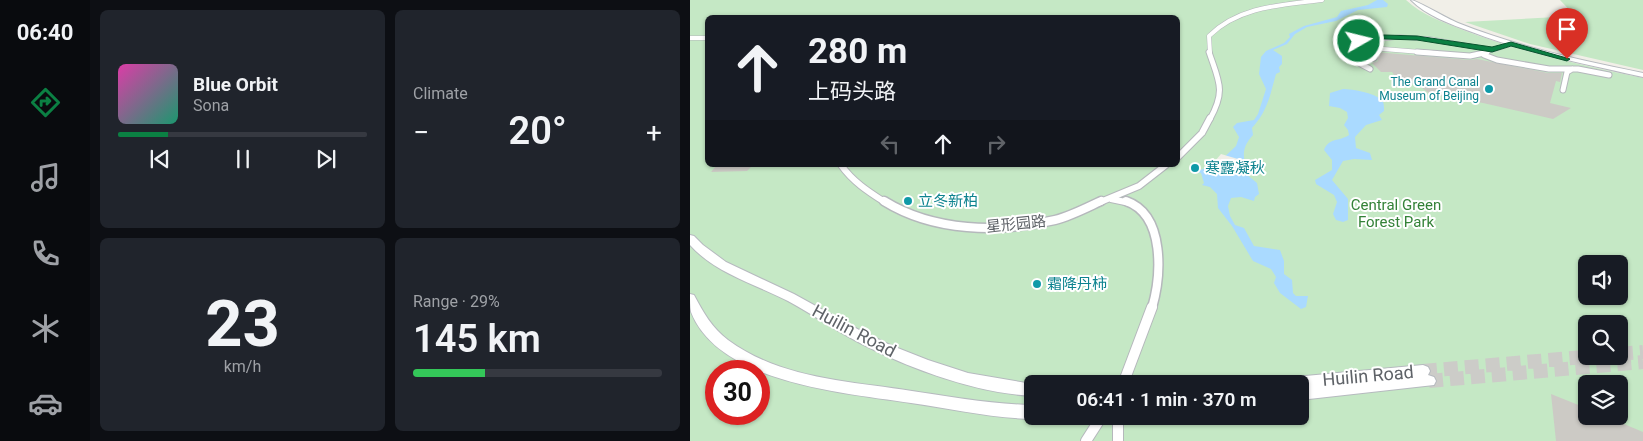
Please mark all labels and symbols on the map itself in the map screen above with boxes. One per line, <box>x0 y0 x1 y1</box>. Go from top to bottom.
pin <box>1546 8 1588 59</box>
position arrow <box>1332 14 1384 66</box>
place label: The Grand Canal Museum of Beijing <box>1379 75 1479 103</box>
marker: The Grand Canal Museum of Beijing <box>1483 83 1495 95</box>
place label: 寒露凝秋 <box>1205 159 1265 177</box>
marker: 寒露凝秋 <box>1189 162 1201 174</box>
place label: 立冬新柏 <box>918 192 978 210</box>
marker: 立冬新柏 <box>902 195 914 207</box>
park label: Central Green Forest Park <box>1351 196 1441 231</box>
street label: 星形园路 <box>985 212 1047 236</box>
place label: 霜降丹柿 <box>1047 275 1107 293</box>
marker: 霜降丹柿 <box>1031 278 1043 290</box>
street label: Huilin Road <box>809 300 900 361</box>
speed limit sign: 30 <box>705 360 770 425</box>
street label: Huilin Road <box>1321 361 1415 390</box>

